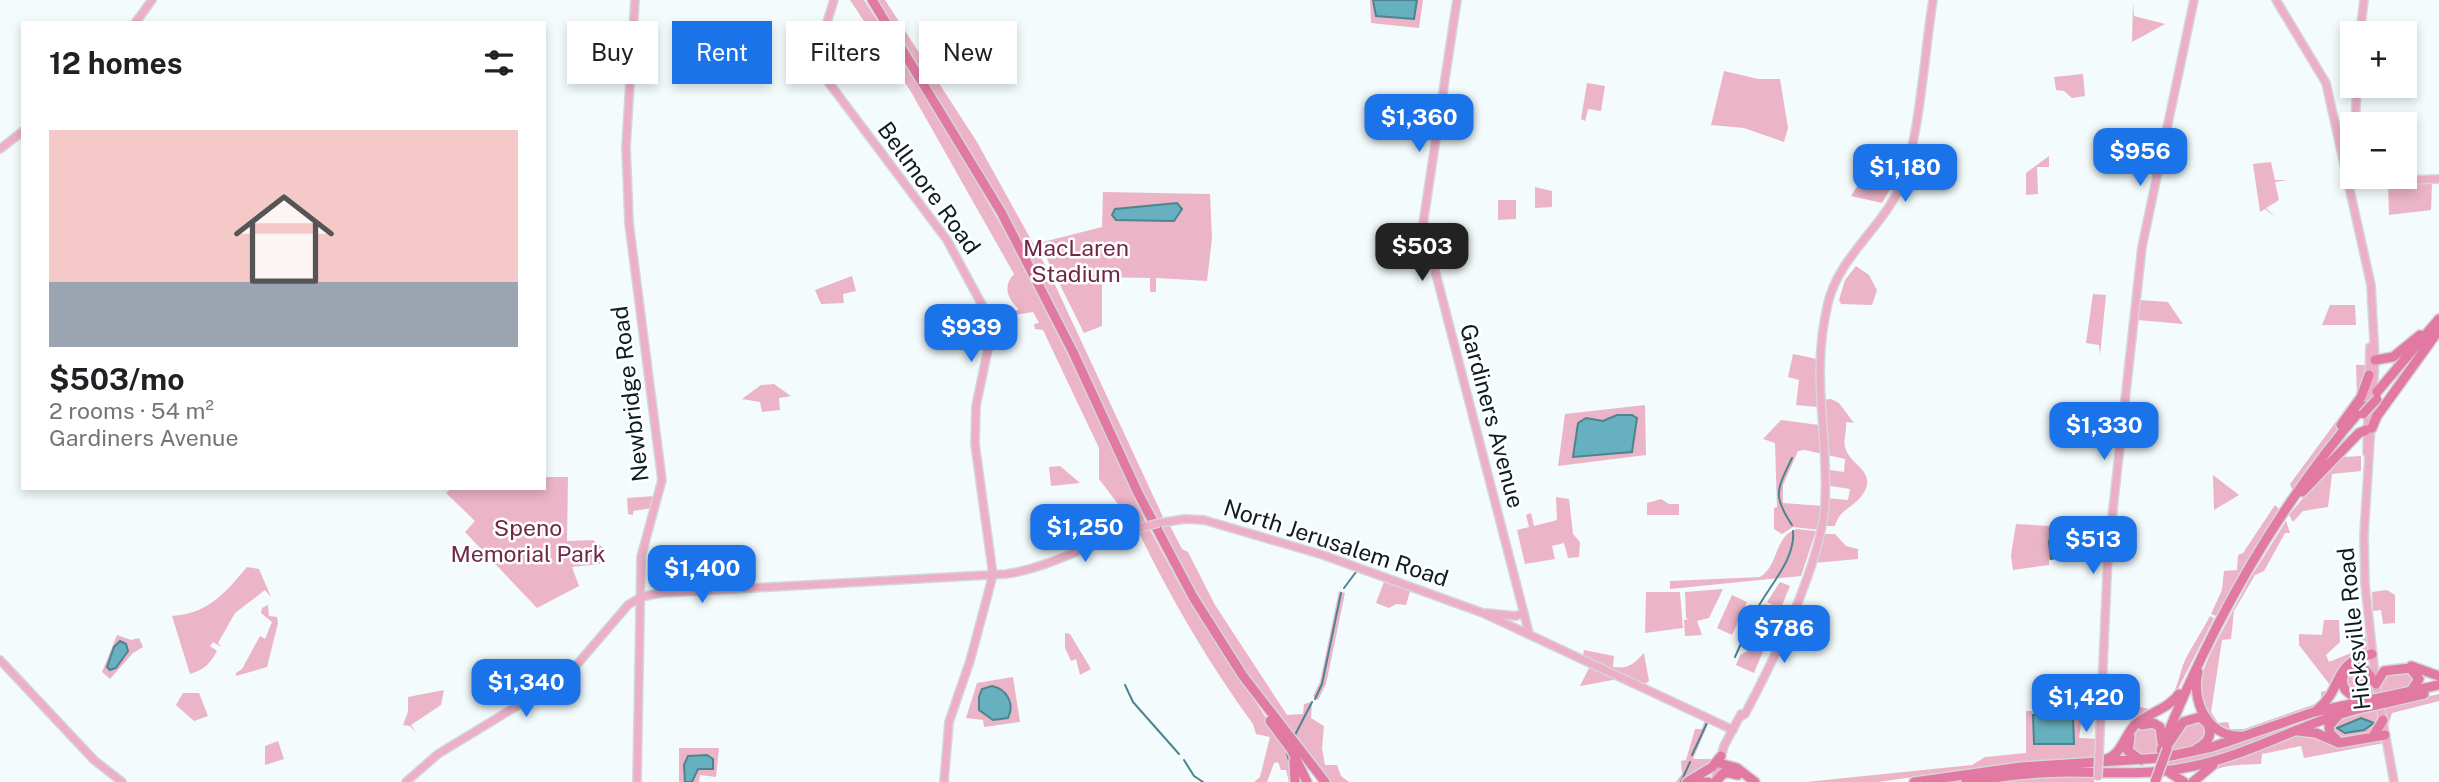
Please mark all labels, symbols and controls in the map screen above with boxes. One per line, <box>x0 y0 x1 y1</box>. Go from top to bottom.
chip: Buy <box>567 21 658 84</box>
chip: Rent <box>672 21 772 84</box>
chip: Filters <box>786 21 905 84</box>
chip: New <box>919 21 1017 84</box>
map controls <box>2340 21 2417 189</box>
button: + <box>2340 21 2417 98</box>
icon: filters <box>480 44 518 82</box>
text: 12 homes <box>49 45 183 81</box>
pin: $1,360 <box>1362 94 1476 154</box>
text: $1,360 <box>1380 103 1458 130</box>
button: − <box>2340 112 2417 189</box>
street label: Bellmore Road <box>872 116 986 259</box>
pin: $956 <box>2099 128 2181 188</box>
text: $956 <box>2109 137 2171 164</box>
pin: $1,180 <box>1848 144 1962 204</box>
text: $1,180 <box>1869 153 1941 180</box>
icon: home <box>221 176 347 302</box>
pin: $503 <box>1381 224 1463 283</box>
text: $503 <box>1391 232 1453 259</box>
park label: MacLaren Stadium <box>1023 234 1129 287</box>
pin: $939 <box>930 304 1012 364</box>
street label: Newbridge Road <box>605 305 654 484</box>
text: $939 <box>940 313 1002 340</box>
street label: Gardiners Avenue <box>1455 321 1530 511</box>
text: $503/mo <box>49 361 184 397</box>
text: 2 rooms · 54 m² <box>49 397 214 424</box>
pin: $1,330 <box>2047 402 2161 462</box>
text: $1,330 <box>2065 411 2143 438</box>
text: Gardiners Avenue <box>49 424 238 451</box>
street label: North Jerusalem Road <box>1220 493 1452 592</box>
pin: $1,250 <box>1028 504 1142 564</box>
text: $1,250 <box>1046 513 1124 540</box>
park label: Speno Memorial Park <box>450 514 606 567</box>
pin: $513 <box>2052 516 2134 576</box>
text: $513 <box>2065 525 2121 552</box>
pin: $1,400 <box>645 546 759 605</box>
street label: Hicksville Road <box>2332 546 2375 712</box>
text: $1,400 <box>664 554 740 581</box>
pin: $786 <box>1743 606 1825 665</box>
text: $786 <box>1754 614 1814 641</box>
pin: $1,340 <box>469 660 583 719</box>
text: $1,340 <box>488 668 565 695</box>
pin: $1,420 <box>2029 674 2143 734</box>
text: $1,420 <box>2048 683 2124 710</box>

